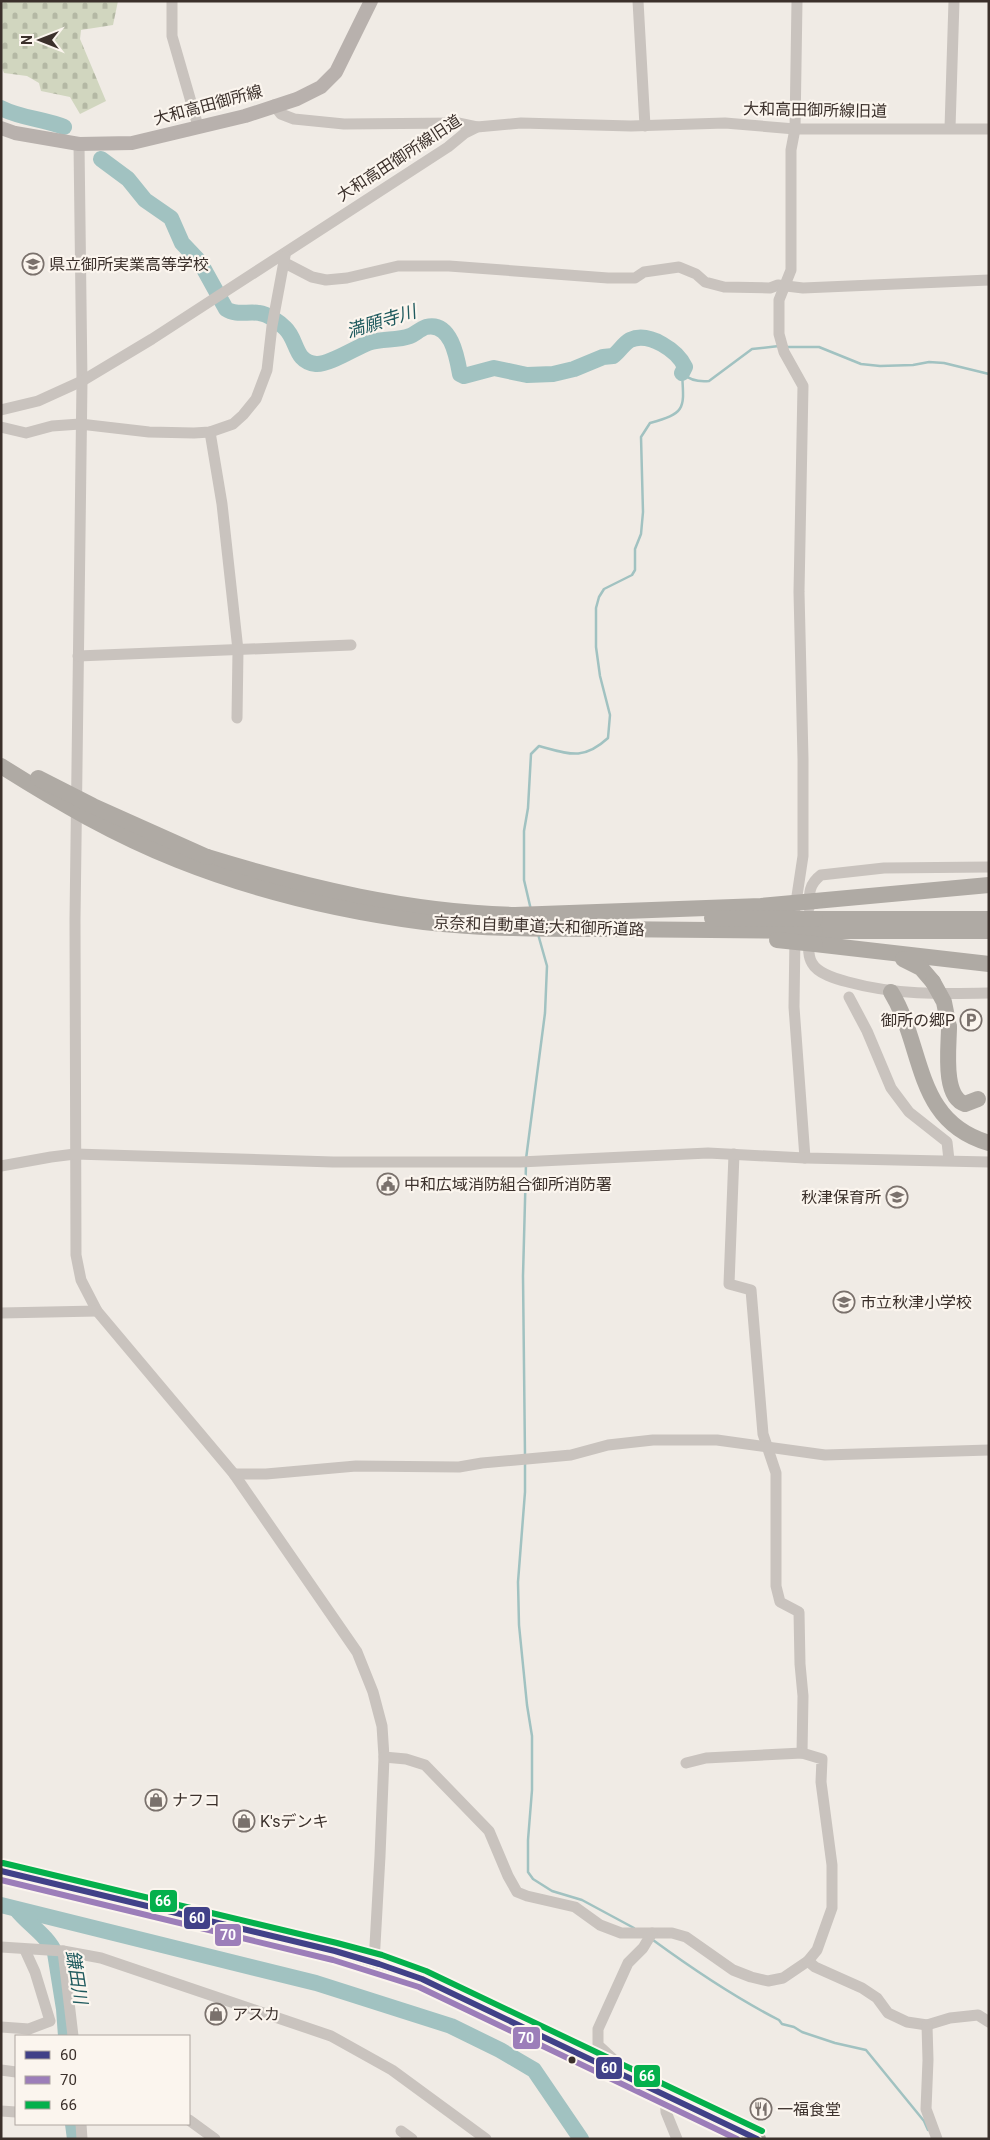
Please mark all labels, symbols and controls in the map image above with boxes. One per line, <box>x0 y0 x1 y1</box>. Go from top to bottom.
north arrow <box>15 15 65 65</box>
text: N <box>19 35 35 45</box>
street label: 大和高田御所線 <box>151 81 265 129</box>
street label: 大和高田御所線旧道 <box>743 99 887 121</box>
street label: 大和高田御所線旧道 <box>333 111 465 205</box>
school or university icon: 県立御所実業高等学校 <box>21 252 45 276</box>
place label: 県立御所実業高等学校 <box>49 255 209 274</box>
water label: 満願寺川 <box>344 300 420 342</box>
street label: 京奈和自動車道;大和御所道路 <box>433 913 645 939</box>
parking icon: 御所の郷P <box>959 1008 983 1032</box>
place label: 御所の郷P <box>881 1011 955 1030</box>
public building icon: 中和広域消防組合御所消防署 <box>376 1172 400 1196</box>
place label: 中和広域消防組合御所消防署 <box>404 1175 612 1194</box>
school or university icon: 秋津保育所 <box>885 1185 909 1209</box>
place label: 秋津保育所 <box>801 1188 881 1207</box>
school or university icon: 市立秋津小学校 <box>832 1290 856 1314</box>
place label: 市立秋津小学校 <box>860 1293 972 1312</box>
shop icon: ナフコ <box>144 1788 168 1812</box>
place label: ナフコ <box>172 1791 220 1810</box>
shop icon: K'sデンキ <box>232 1809 256 1833</box>
place label: K'sデンキ <box>260 1812 328 1831</box>
line badge: 66 <box>149 1889 178 1913</box>
text: 66 <box>155 1893 171 1909</box>
line badge: 60 <box>183 1906 211 1930</box>
text: 60 <box>189 1910 205 1926</box>
line badge: 70 <box>214 1923 242 1947</box>
text: 70 <box>220 1927 236 1943</box>
water label: 鎌田川 <box>62 1949 92 2007</box>
shop icon: アスカ <box>204 2002 228 2026</box>
place label: アスカ <box>232 2005 280 2024</box>
line badge: 70 <box>512 2026 541 2050</box>
text: 70 <box>518 2030 534 2046</box>
legend <box>15 2035 190 2125</box>
text: 60 <box>60 2046 77 2064</box>
unlabelled marker <box>567 2055 577 2065</box>
line badge: 60 <box>595 2056 623 2080</box>
text: 60 <box>601 2060 617 2076</box>
line badge: 66 <box>633 2064 661 2088</box>
text: 66 <box>639 2068 655 2084</box>
text: 70 <box>60 2071 77 2089</box>
text: 66 <box>60 2096 77 2114</box>
restaurant icon: 一福食堂 <box>749 2097 773 2121</box>
place label: 一福食堂 <box>777 2100 841 2119</box>

